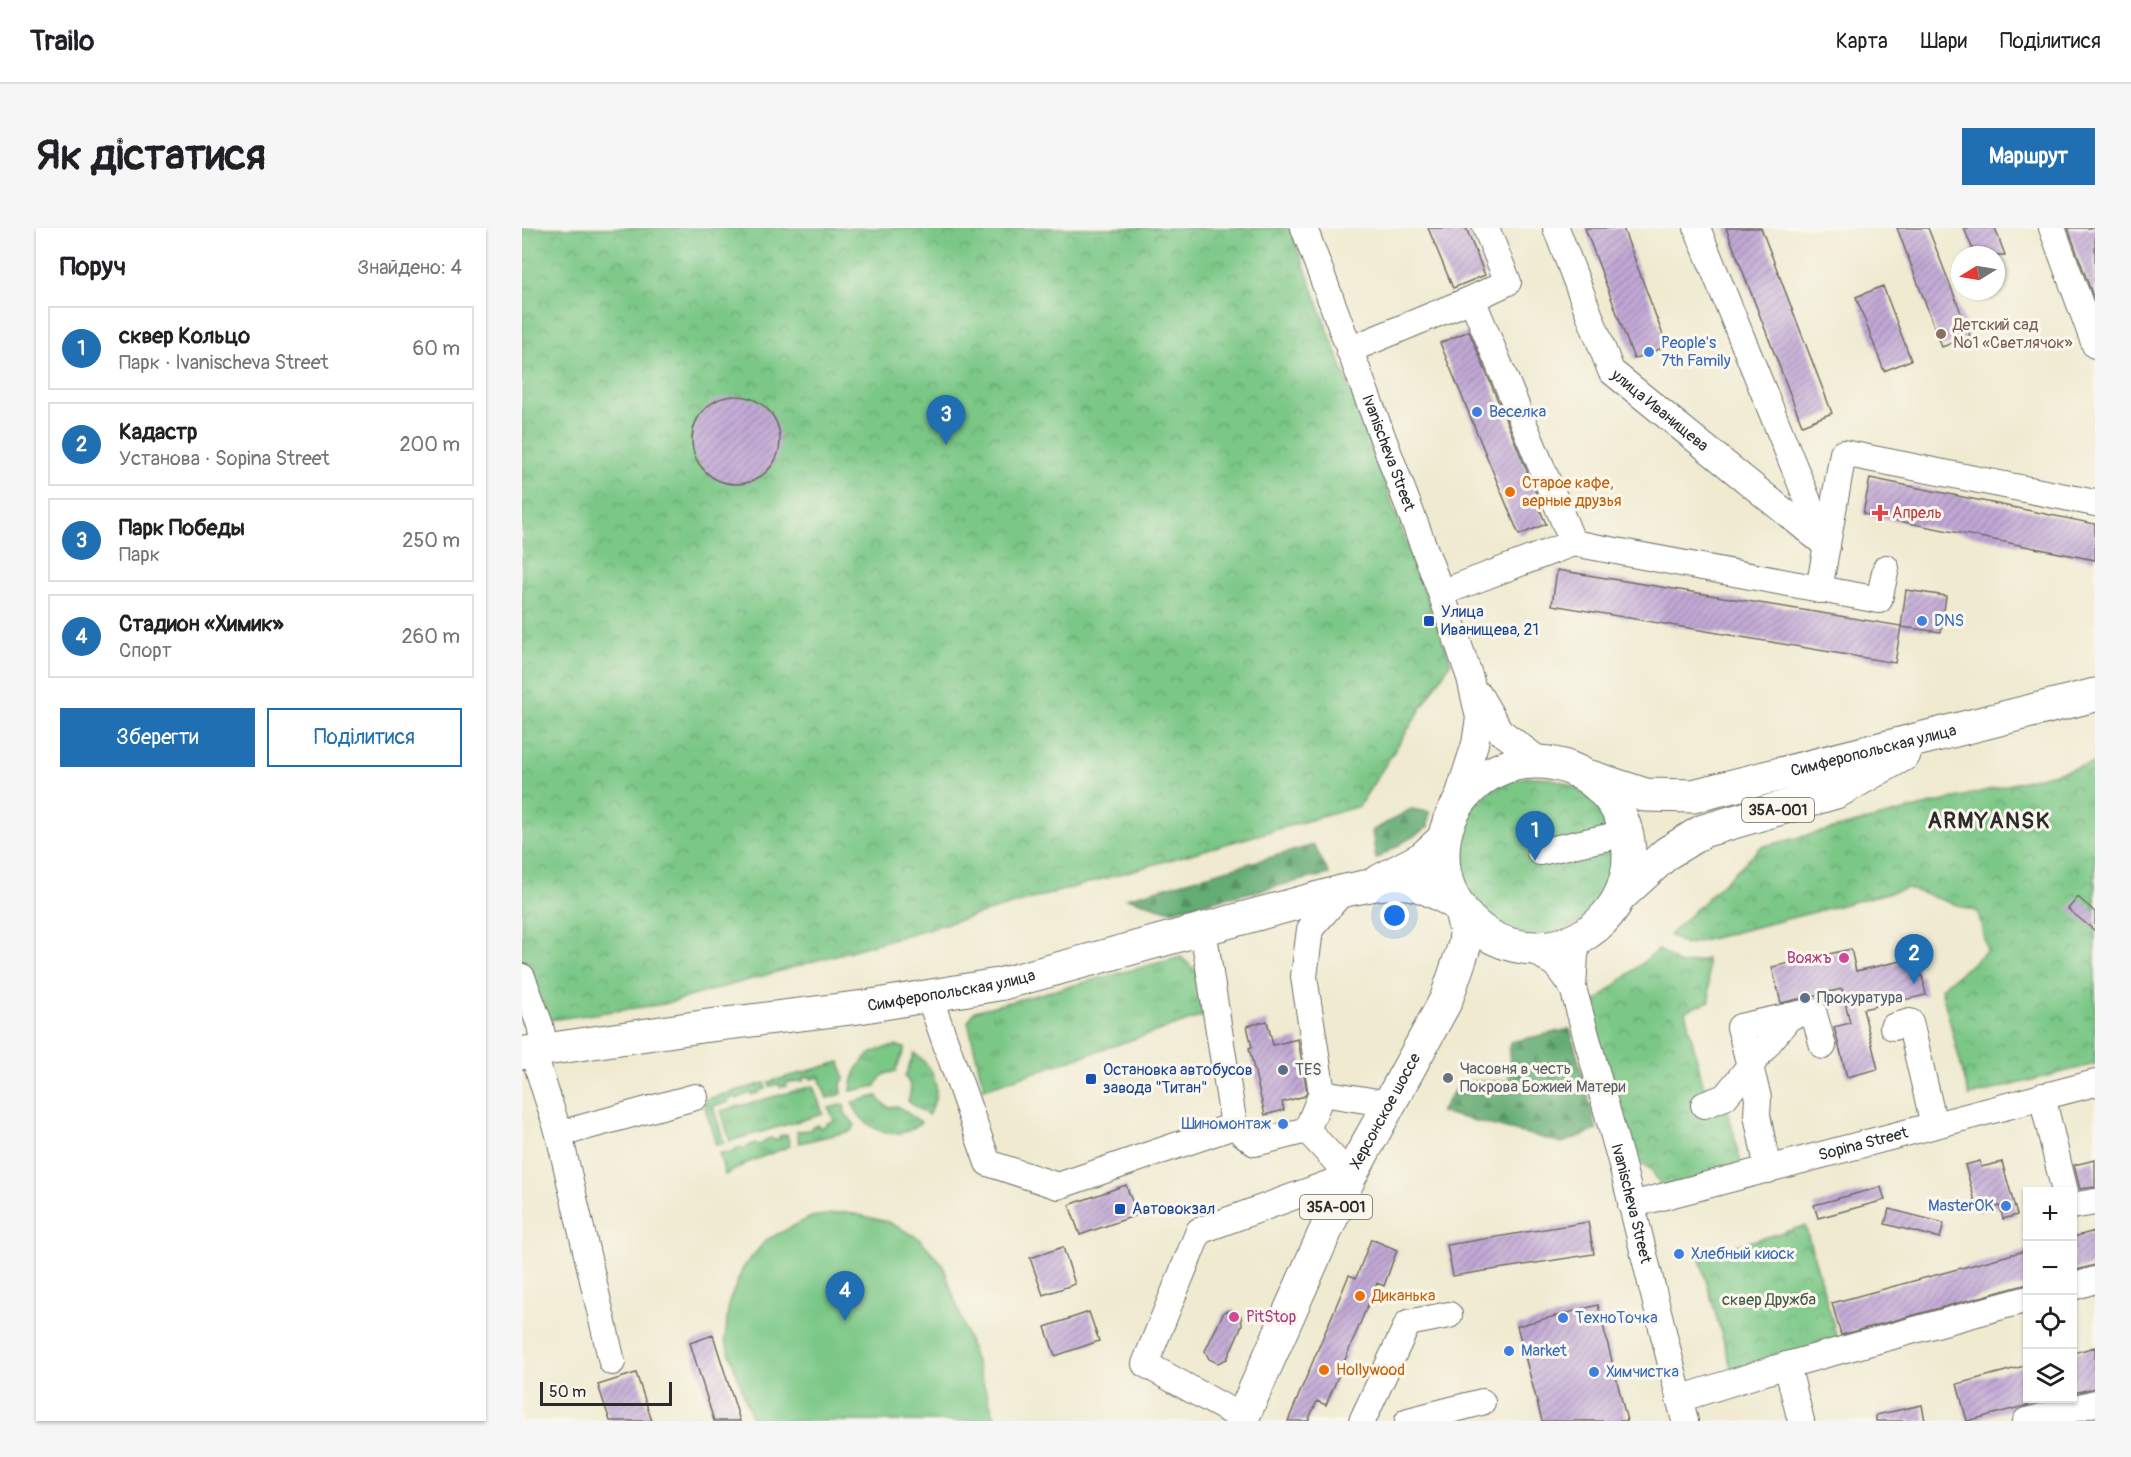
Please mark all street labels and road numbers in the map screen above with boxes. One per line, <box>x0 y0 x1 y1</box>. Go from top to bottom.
street label: улица Иванищева <box>1606 364 1713 456</box>
street label: Ivanischeva Street <box>1357 392 1419 514</box>
street label: Симферопольская улица <box>1789 720 1958 781</box>
road number: 35А-001 <box>1742 798 1814 822</box>
street label: Симферопольская улица <box>866 965 1037 1016</box>
street label: Херсонское шоссе <box>1346 1050 1425 1173</box>
street label: Sopina Street <box>1816 1122 1911 1165</box>
street label: Ivanischeva Street <box>1606 1141 1656 1266</box>
road number: 35А-001 <box>1300 1195 1372 1219</box>

